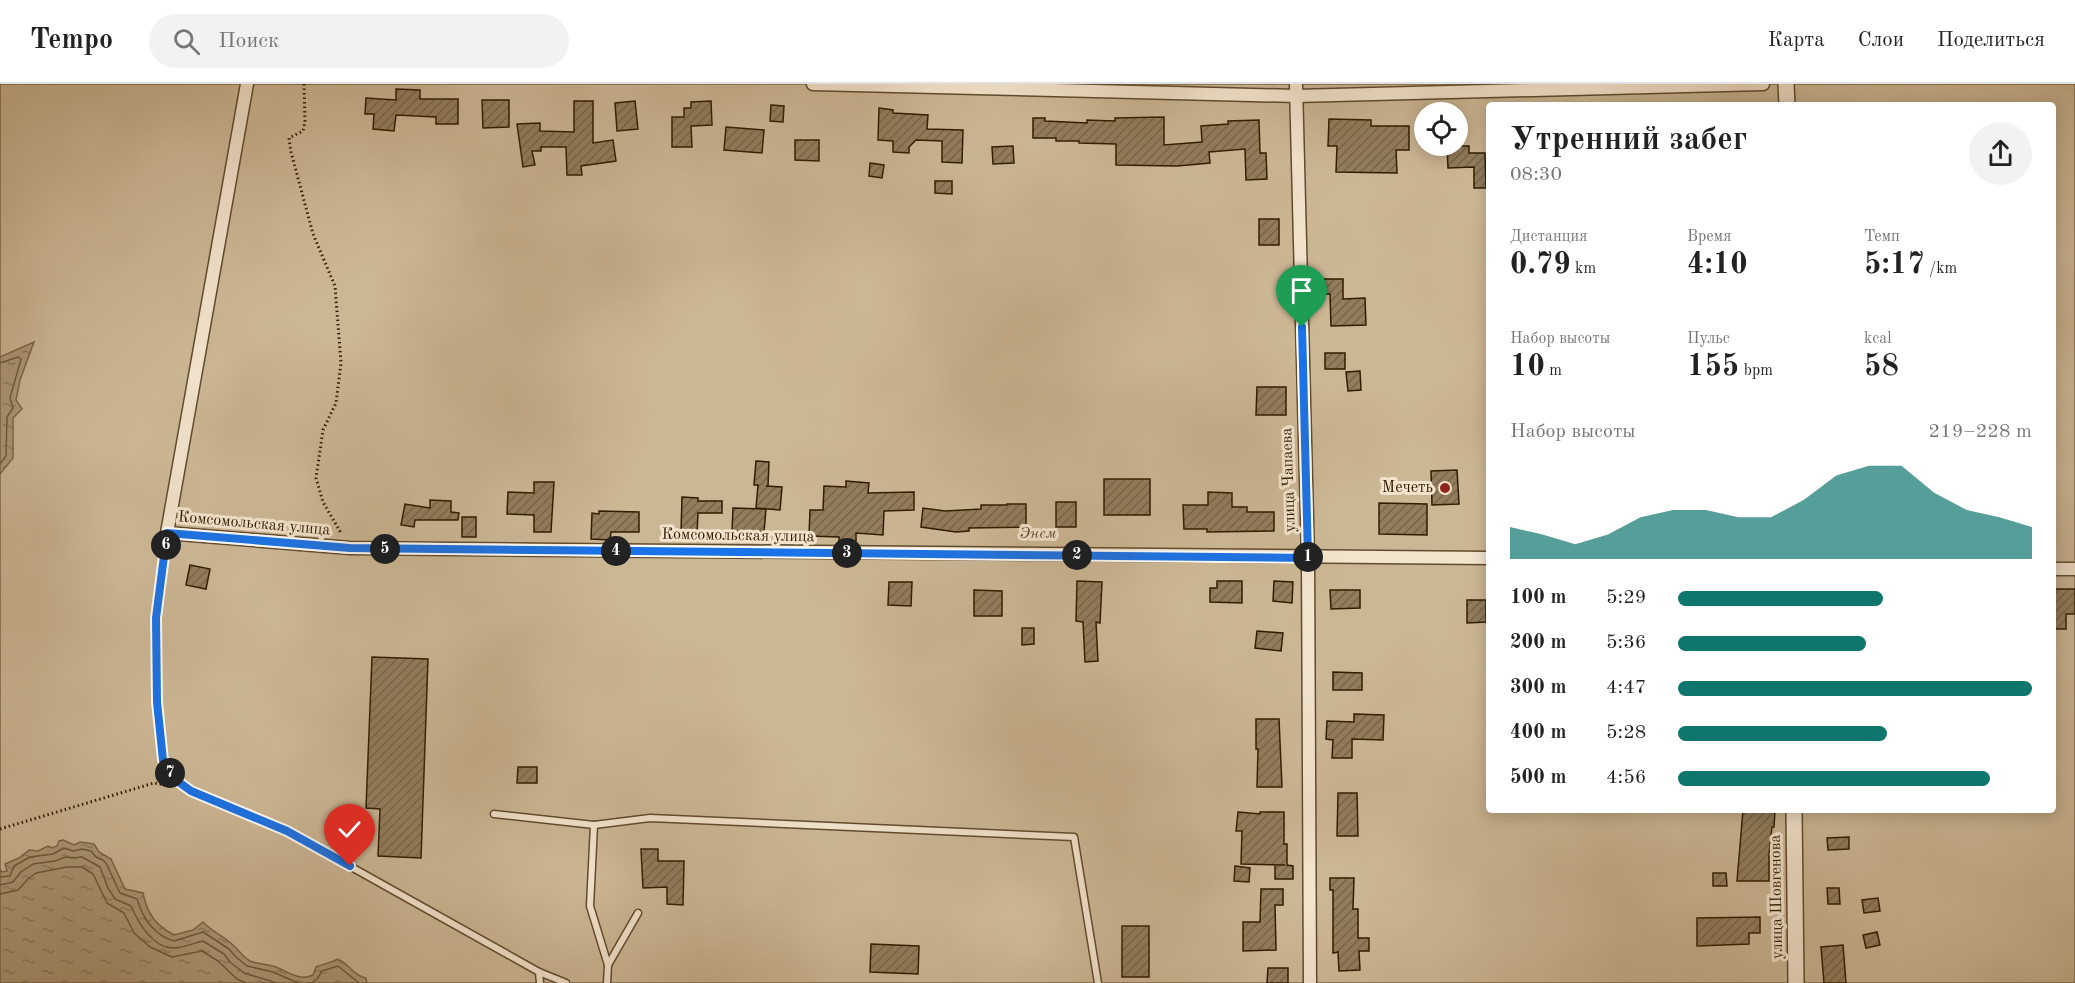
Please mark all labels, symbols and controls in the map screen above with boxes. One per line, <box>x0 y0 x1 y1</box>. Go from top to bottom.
search box <box>149 14 569 68</box>
icon: search <box>170 25 203 58</box>
text: Tempo <box>30 27 113 55</box>
text: Поиск <box>218 30 279 52</box>
text: Карта <box>1768 30 1825 51</box>
text: Слои <box>1858 30 1904 51</box>
text: Поделиться <box>1937 30 2045 51</box>
map controls <box>1414 102 1468 156</box>
button: locate <box>1414 102 1468 156</box>
button: share <box>1969 122 2032 185</box>
text: Утренний забег <box>1510 124 1747 157</box>
text: 08:30 <box>1510 165 1562 185</box>
text: Дистанция <box>1510 229 1587 245</box>
text: Время <box>1687 229 1731 245</box>
text: Темп <box>1864 229 1900 245</box>
text: 0.79 <box>1510 250 1571 280</box>
text: 4:10 <box>1687 250 1748 280</box>
text: 5:17 <box>1864 250 1925 280</box>
text: km <box>1571 261 1596 277</box>
text: /km <box>1925 261 1957 277</box>
pin <box>1276 265 1327 327</box>
icon: arrive <box>1285 274 1318 307</box>
text: Набор высоты <box>1510 331 1610 347</box>
text: Пульс <box>1687 331 1730 347</box>
text: kcal <box>1864 331 1892 347</box>
text: 10 <box>1510 352 1545 382</box>
text: 155 <box>1687 352 1739 382</box>
text: 58 <box>1864 352 1899 382</box>
text: m <box>1545 363 1562 379</box>
text: bpm <box>1739 363 1773 379</box>
text: Набор высоты <box>1510 422 1636 442</box>
text: 219–228 m <box>1929 422 2032 442</box>
street label: улица Чапаева <box>1279 427 1299 533</box>
place label: Мечеть <box>1382 480 1433 496</box>
marker: Мечеть <box>1438 481 1452 495</box>
street label: Комсомольская улица <box>177 509 331 539</box>
park label: Энем <box>1020 526 1057 542</box>
street label: Комсомольская улица <box>661 527 815 545</box>
pin: 6 <box>151 530 181 560</box>
pin: 5 <box>370 534 400 564</box>
pin: 4 <box>601 536 631 566</box>
text: 6 <box>161 537 171 553</box>
pin: 3 <box>832 538 862 568</box>
pin: 2 <box>1062 540 1092 570</box>
text: 5 <box>380 541 390 557</box>
pin: 1 <box>1293 542 1323 572</box>
text: 4 <box>611 543 621 559</box>
text: 3 <box>842 545 852 561</box>
text: 2 <box>1072 547 1082 563</box>
text: 1 <box>1303 549 1313 565</box>
text: 100 m <box>1510 588 1566 608</box>
text: 5:29 <box>1606 588 1646 608</box>
text: 200 m <box>1510 633 1566 653</box>
text: 5:36 <box>1606 633 1646 653</box>
text: 300 m <box>1510 678 1566 698</box>
text: 4:47 <box>1606 678 1646 698</box>
text: 400 m <box>1510 723 1566 743</box>
text: 5:28 <box>1606 723 1646 743</box>
pin: 7 <box>155 758 185 788</box>
text: 7 <box>165 765 175 781</box>
text: 500 m <box>1510 768 1566 788</box>
text: 4:56 <box>1606 768 1646 788</box>
pin <box>324 804 375 866</box>
icon: check <box>333 813 366 846</box>
street label: улица Шовгенова <box>1768 835 1786 959</box>

